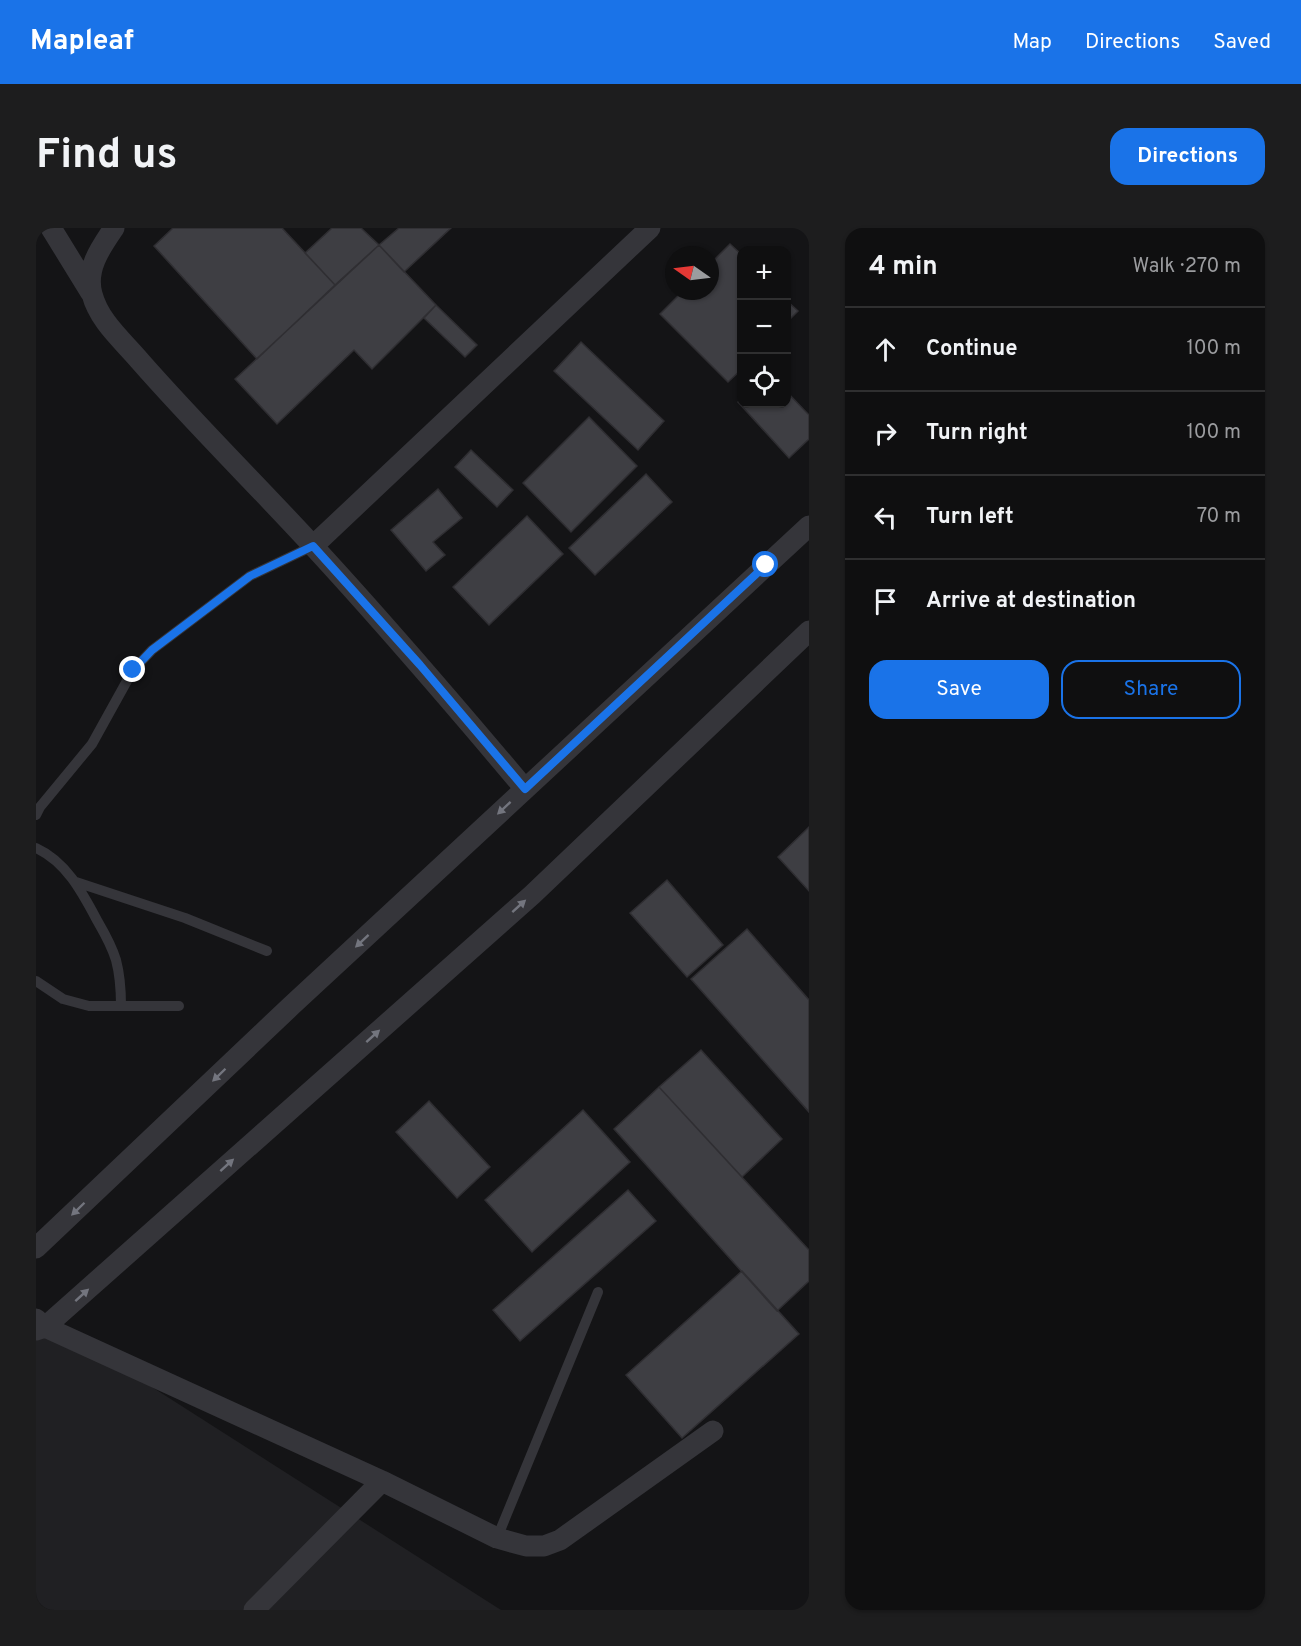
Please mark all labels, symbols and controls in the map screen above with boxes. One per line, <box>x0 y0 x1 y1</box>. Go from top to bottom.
text: Mapleaf <box>30 24 134 60</box>
text: Map <box>1012 29 1052 56</box>
text: Directions <box>1085 29 1180 56</box>
text: Saved <box>1213 29 1271 56</box>
button: Directions <box>1110 128 1265 185</box>
text: Find us <box>36 130 177 183</box>
north arrow <box>665 246 719 300</box>
map controls <box>737 246 791 408</box>
button: + <box>737 246 791 300</box>
text: 4 min <box>869 251 938 284</box>
text: Walk · 270 m <box>1133 254 1241 280</box>
button: − <box>737 300 791 354</box>
icon: ahead <box>869 333 902 366</box>
text: Continue <box>926 336 1017 363</box>
text: 100 m <box>1186 336 1241 362</box>
button: locate <box>737 354 791 408</box>
icon: right <box>869 417 902 450</box>
text: Turn right <box>926 420 1028 447</box>
text: 100 m <box>1186 420 1241 446</box>
icon: left <box>869 501 902 534</box>
text: Turn left <box>926 504 1014 531</box>
text: 70 m <box>1197 504 1241 530</box>
route start <box>752 551 778 577</box>
icon: arrive <box>869 585 902 618</box>
text: Arrive at destination <box>926 588 1136 615</box>
route end <box>119 656 145 682</box>
button: Save <box>869 660 1049 719</box>
button: Share <box>1061 660 1241 719</box>
one-way arrow <box>498 801 512 815</box>
one-way arrow <box>511 900 526 913</box>
one-way arrow <box>354 934 369 948</box>
one-way arrow <box>365 1030 380 1043</box>
one-way arrow <box>213 1067 227 1081</box>
one-way arrow <box>220 1158 235 1172</box>
one-way arrow <box>70 1202 85 1216</box>
one-way arrow <box>74 1288 89 1302</box>

